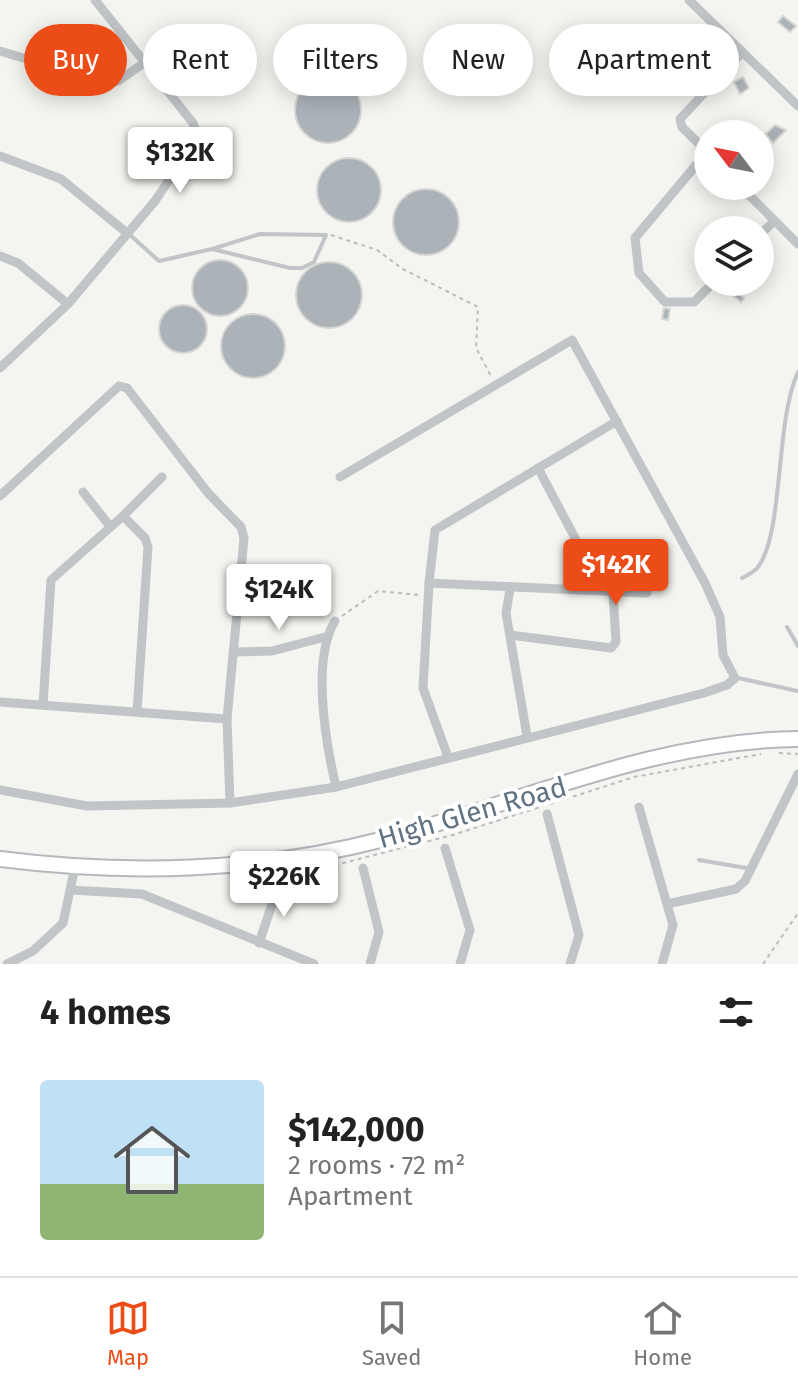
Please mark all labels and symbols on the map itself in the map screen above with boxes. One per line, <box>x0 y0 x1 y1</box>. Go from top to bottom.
north arrow <box>694 120 774 200</box>
pin: $132K <box>124 127 236 195</box>
pin: $142K <box>560 539 672 607</box>
pin: $124K <box>223 564 335 632</box>
street label: High Glen Road <box>374 770 570 855</box>
pin: $226K <box>228 851 340 919</box>

